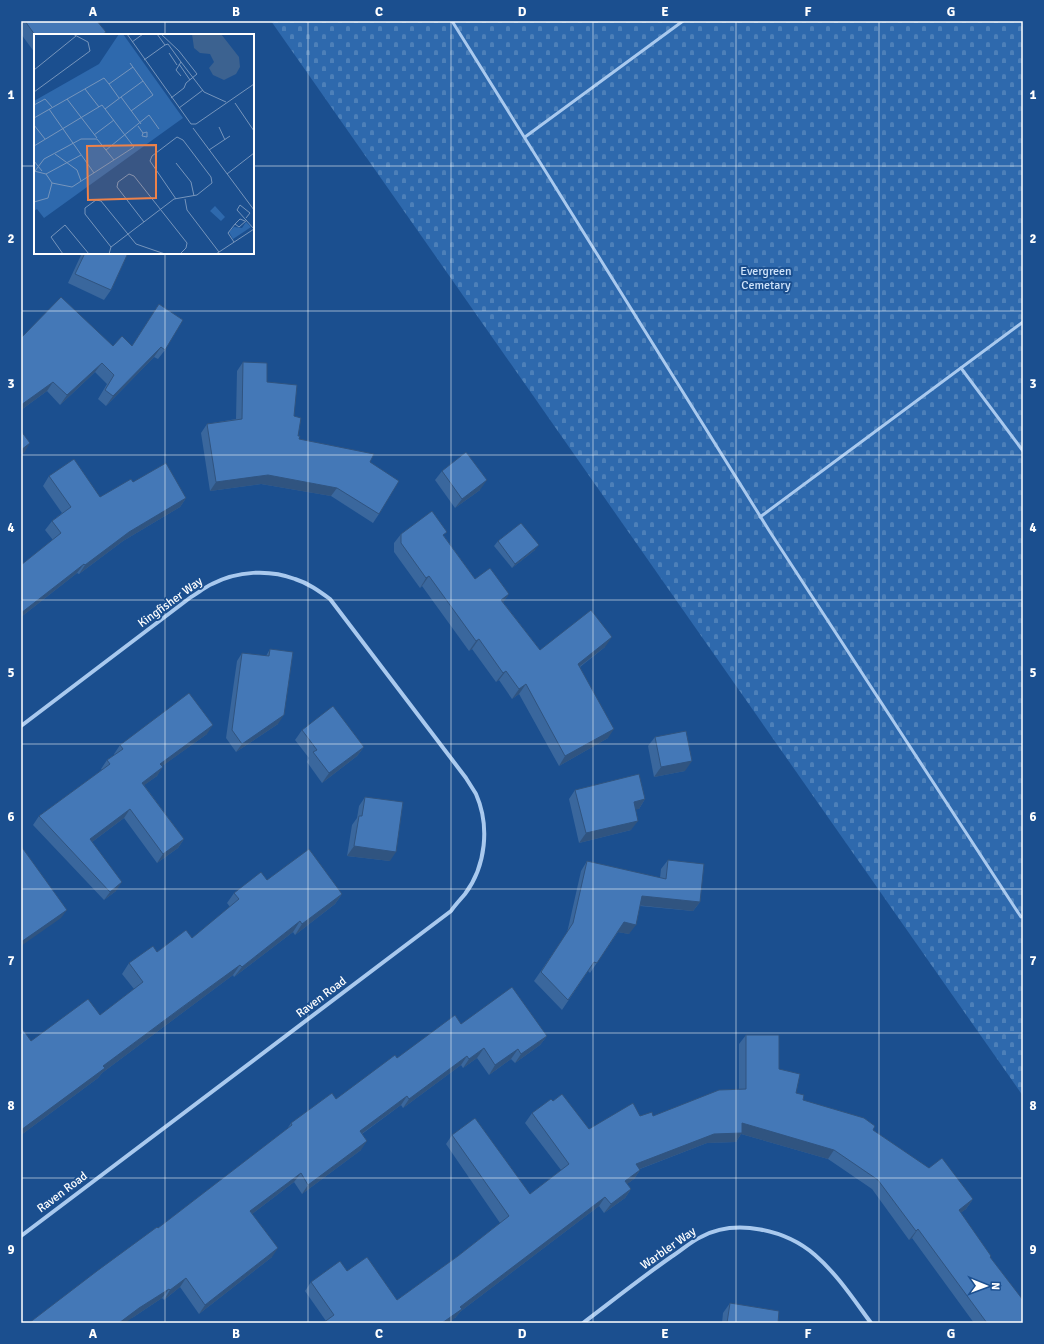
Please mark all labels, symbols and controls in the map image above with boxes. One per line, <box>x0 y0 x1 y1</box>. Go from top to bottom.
text: A <box>89 4 98 20</box>
text: B <box>232 4 240 20</box>
text: C <box>375 4 383 20</box>
text: D <box>518 4 527 20</box>
text: E <box>661 4 669 20</box>
text: F <box>805 4 812 20</box>
text: G <box>947 4 955 20</box>
inset map <box>34 34 254 254</box>
text: 1 <box>7 87 15 103</box>
text: 1 <box>1029 87 1037 103</box>
text: 2 <box>7 231 15 247</box>
text: 2 <box>1029 231 1037 247</box>
park label: Evergreen Cemetary <box>740 264 792 293</box>
text: 3 <box>7 376 15 392</box>
text: 3 <box>1029 376 1037 392</box>
text: 4 <box>7 520 15 536</box>
text: 4 <box>1029 520 1037 536</box>
street label: Kingfisher Way <box>135 574 206 631</box>
text: 5 <box>7 665 15 681</box>
text: 5 <box>1029 665 1037 681</box>
text: 6 <box>7 809 15 825</box>
text: 6 <box>1029 809 1037 825</box>
text: 7 <box>7 953 15 969</box>
text: 7 <box>1029 953 1037 969</box>
street label: Raven Road <box>293 974 349 1021</box>
text: 8 <box>7 1098 15 1114</box>
text: 8 <box>1029 1098 1037 1114</box>
street label: Raven Road <box>34 1169 90 1216</box>
street label: Warbler Way <box>638 1224 699 1273</box>
text: 9 <box>7 1242 15 1258</box>
text: 9 <box>1029 1242 1037 1258</box>
north arrow <box>966 1266 1006 1306</box>
text: N <box>989 1282 1002 1290</box>
text: A <box>89 1326 98 1342</box>
text: B <box>232 1326 240 1342</box>
text: C <box>375 1326 383 1342</box>
text: D <box>518 1326 527 1342</box>
text: E <box>661 1326 669 1342</box>
text: F <box>805 1326 812 1342</box>
text: G <box>947 1326 955 1342</box>

